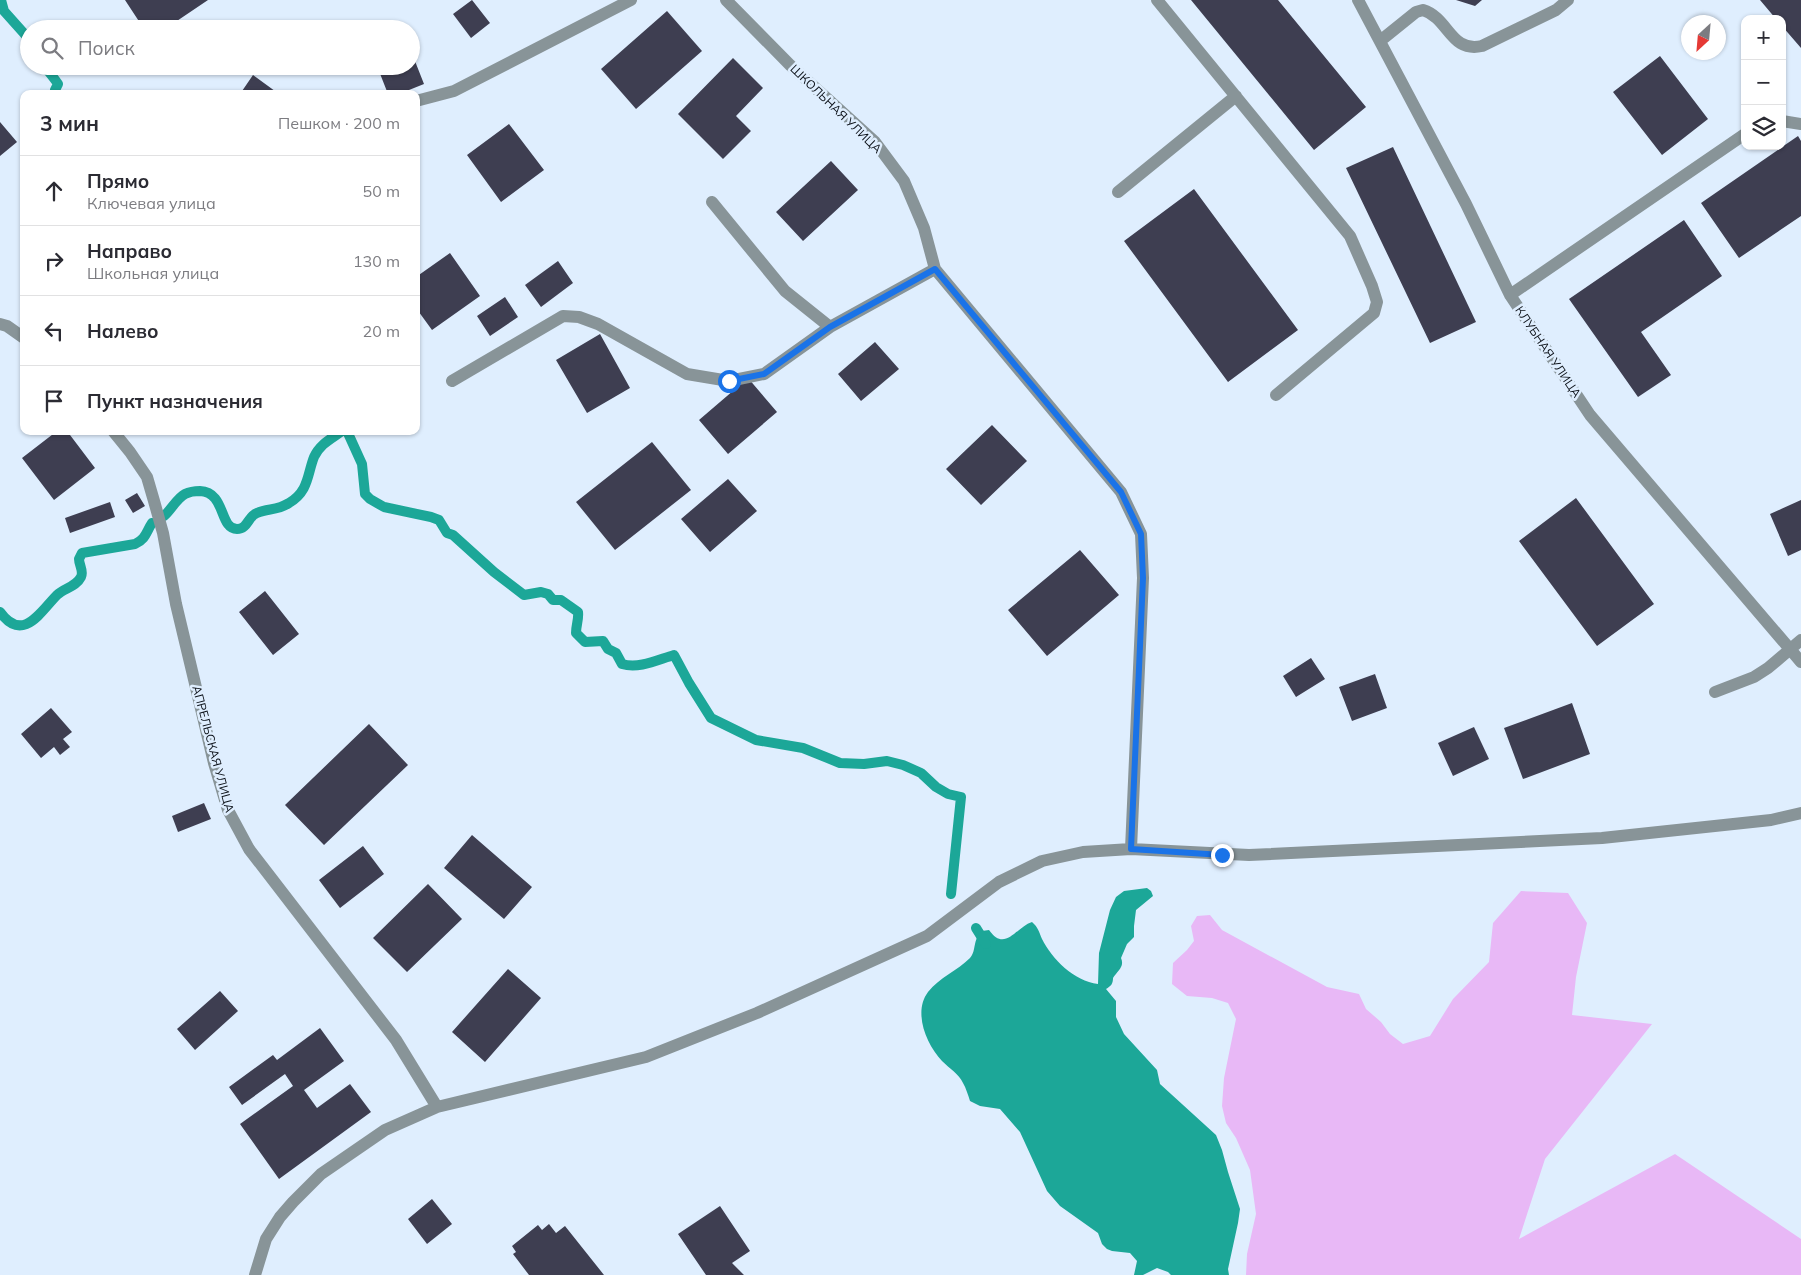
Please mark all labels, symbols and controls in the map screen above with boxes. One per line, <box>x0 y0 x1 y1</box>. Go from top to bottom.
north arrow <box>1681 15 1726 60</box>
map controls <box>1741 15 1786 150</box>
button: + <box>1741 15 1786 60</box>
search box <box>20 20 420 75</box>
icon: search <box>38 34 66 62</box>
text: Поиск <box>78 36 135 60</box>
button: − <box>1741 60 1786 105</box>
street label: ШКОЛЬНАЯ УЛИЦА <box>788 61 885 156</box>
button: layers <box>1741 105 1786 150</box>
text: 3 мин <box>40 110 99 136</box>
text: Пешком · 200 m <box>278 113 400 133</box>
text: Прямо <box>87 169 149 193</box>
icon: ahead <box>40 177 68 205</box>
text: 50 m <box>363 181 400 201</box>
text: Ключевая улица <box>87 193 216 213</box>
text: Направо <box>87 239 172 263</box>
icon: right <box>40 247 68 275</box>
text: 130 m <box>353 251 400 271</box>
text: Школьная улица <box>87 263 219 283</box>
street label: КЛУБНАЯ УЛИЦА <box>1512 303 1585 400</box>
icon: left <box>40 317 68 345</box>
text: Налево <box>87 319 159 343</box>
text: 20 m <box>363 321 400 341</box>
route start <box>718 370 741 393</box>
icon: arrive <box>40 387 68 415</box>
text: Пункт назначения <box>87 389 263 413</box>
street label: АПРЕЛЬСКАЯ УЛИЦА <box>189 684 238 814</box>
route end <box>1211 844 1234 867</box>

